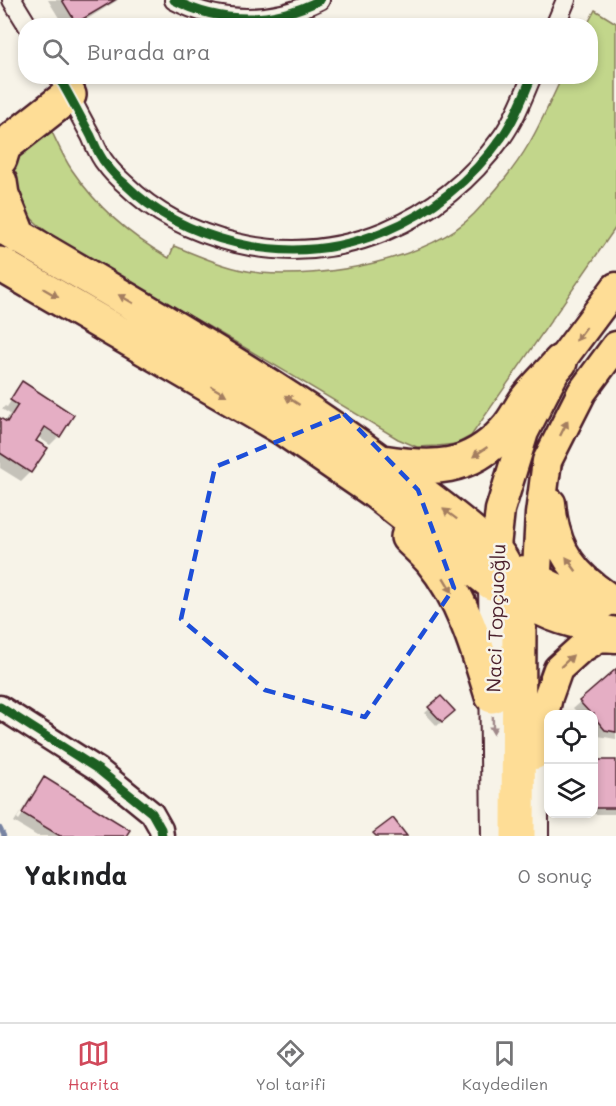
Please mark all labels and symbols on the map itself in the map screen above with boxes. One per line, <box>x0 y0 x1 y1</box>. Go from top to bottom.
one-way arrow <box>43 288 60 298</box>
one-way arrow <box>118 293 134 304</box>
one-way arrow <box>575 326 587 342</box>
one-way arrow <box>211 385 227 396</box>
one-way arrow <box>284 395 300 406</box>
one-way arrow <box>559 420 568 437</box>
one-way arrow <box>472 446 488 457</box>
one-way arrow <box>442 508 458 521</box>
street label: Naci Topçuoğlu <box>479 543 511 693</box>
one-way arrow <box>566 557 578 572</box>
one-way arrow <box>442 577 453 593</box>
one-way arrow <box>559 654 574 668</box>
one-way arrow <box>488 716 498 735</box>

